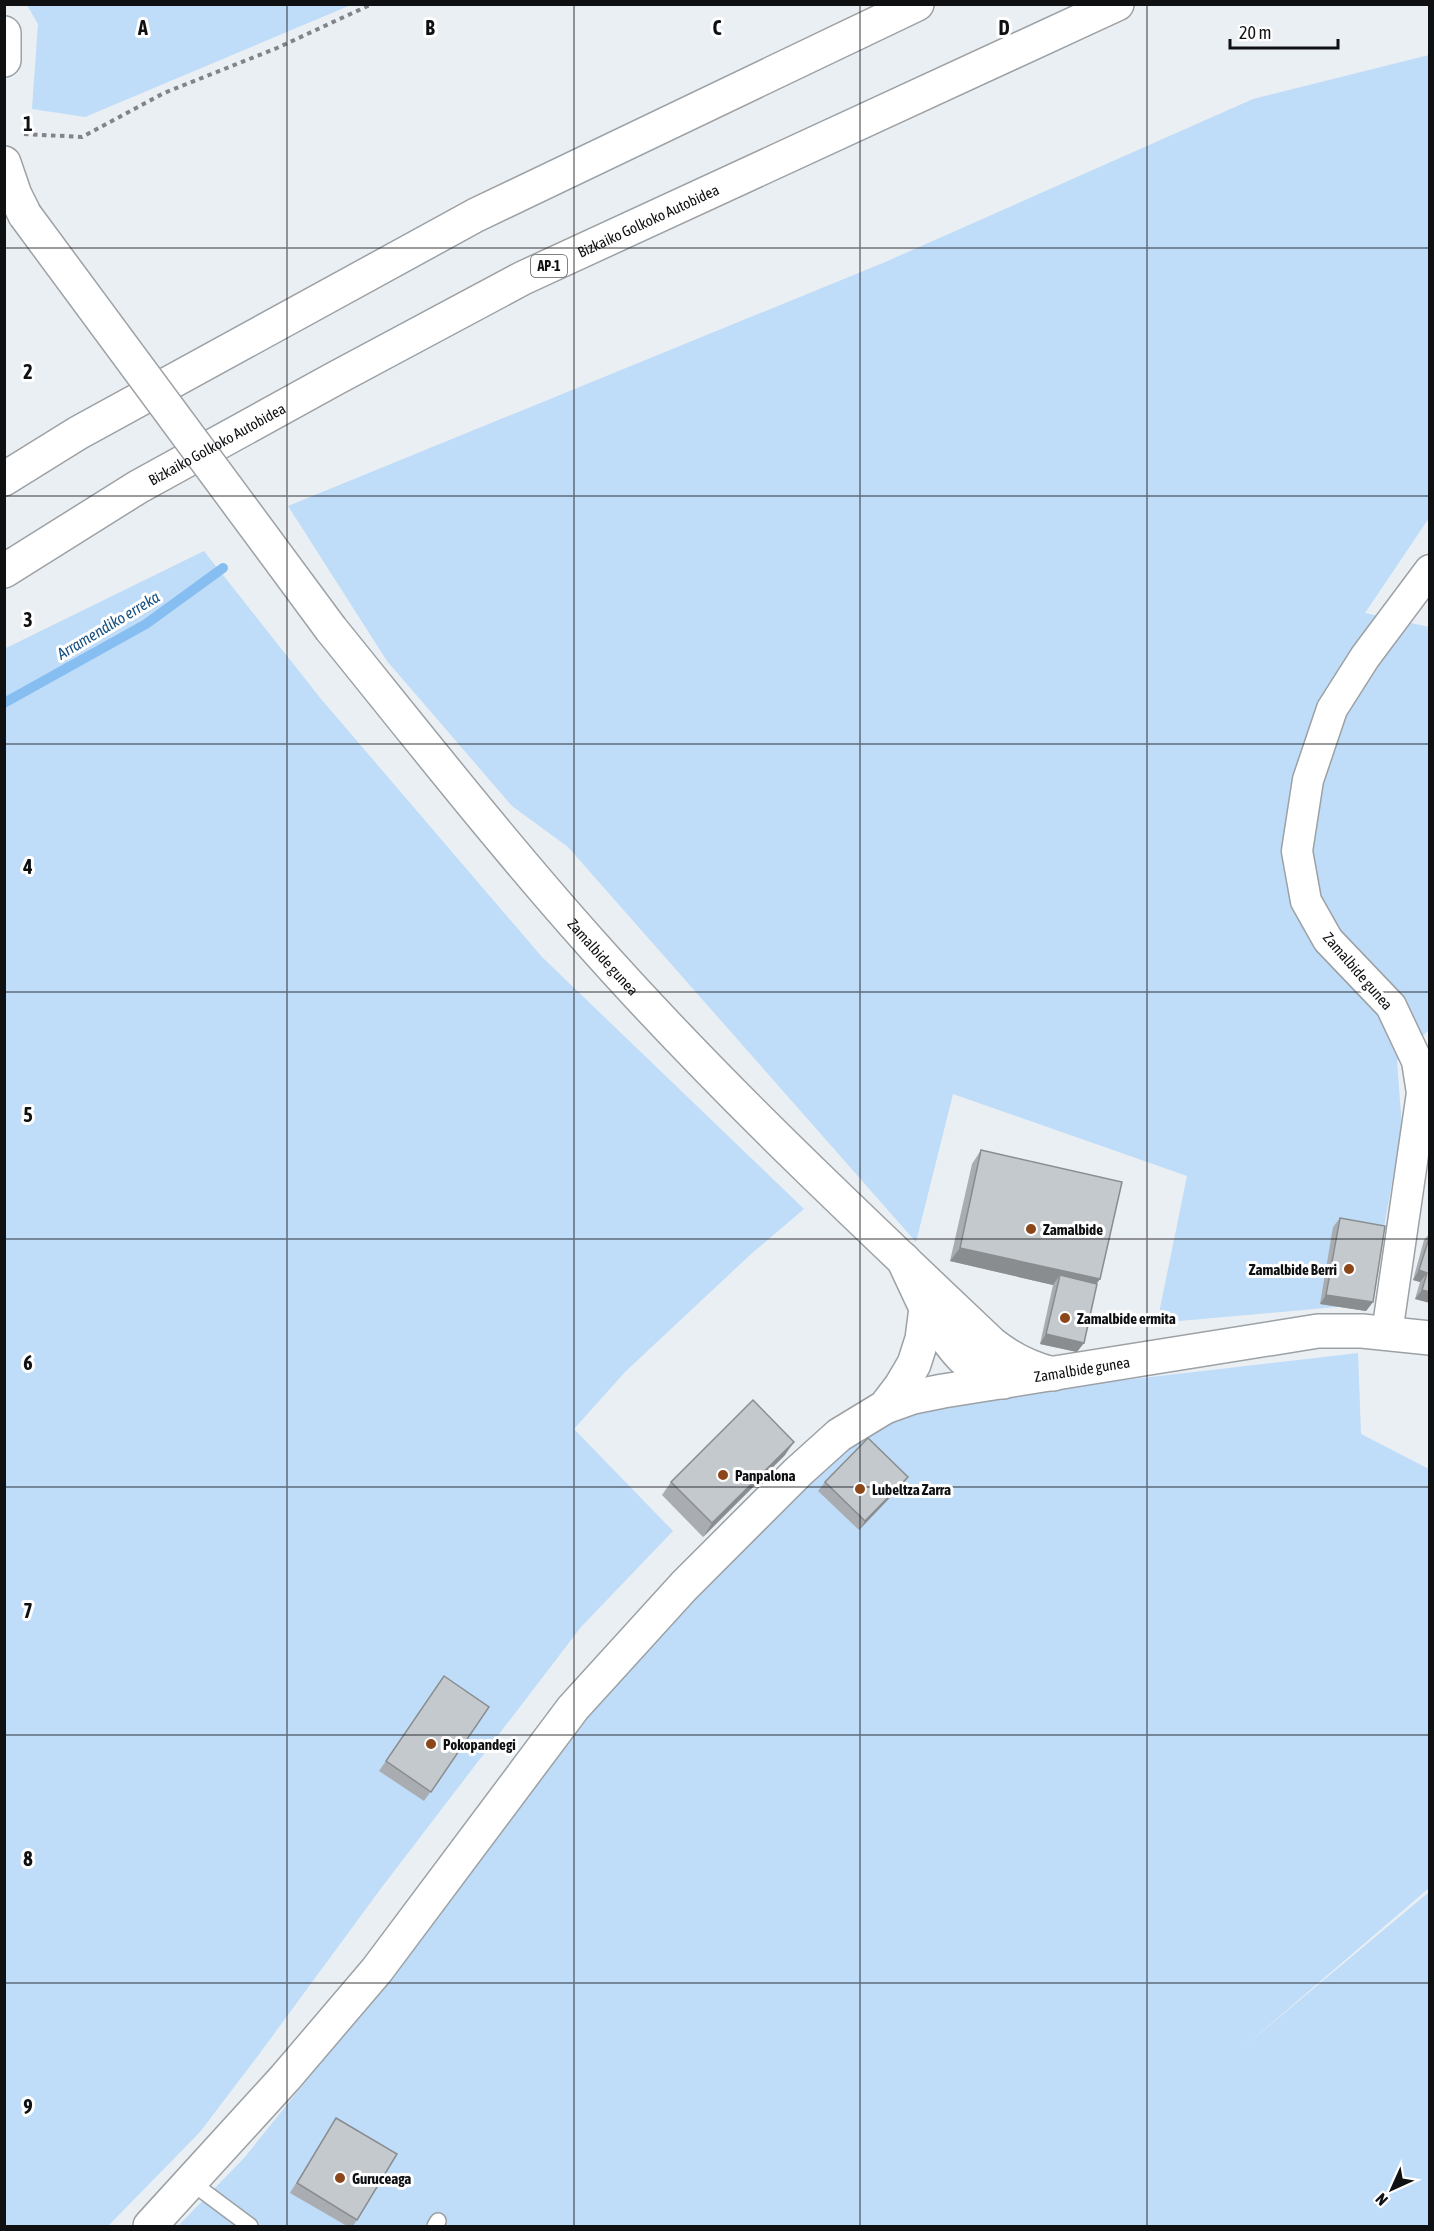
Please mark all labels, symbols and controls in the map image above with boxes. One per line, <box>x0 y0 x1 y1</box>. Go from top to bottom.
scale bar <box>1230 12 1338 50</box>
text: A <box>137 16 148 39</box>
text: B <box>425 16 435 39</box>
text: C <box>713 16 722 39</box>
text: D <box>998 16 1010 39</box>
text: 20 m <box>1239 22 1271 43</box>
text: 1 <box>23 112 33 135</box>
street label: Bizkaiko Golkoko Autobidea <box>575 180 721 260</box>
road number: AP-1 <box>531 255 567 277</box>
text: 2 <box>23 360 33 383</box>
street label: Bizkaiko Golkoko Autobidea <box>145 399 288 488</box>
water label: Arramendiko erreka <box>53 587 163 663</box>
text: 3 <box>23 608 33 631</box>
text: 4 <box>22 855 33 878</box>
street label: Zamalbide gunea <box>565 915 642 998</box>
street label: Zamalbide gunea <box>1320 929 1396 1013</box>
text: 5 <box>23 1103 33 1126</box>
place label: Zamalbide <box>1043 1221 1103 1238</box>
marker: Zamalbide <box>1024 1222 1038 1236</box>
place label: Zamalbide Berri <box>1249 1261 1337 1278</box>
marker: Zamalbide Berri <box>1342 1262 1356 1276</box>
place label: Zamalbide ermita <box>1077 1310 1176 1327</box>
marker: Zamalbide ermita <box>1058 1311 1072 1325</box>
text: 6 <box>23 1351 33 1374</box>
street label: Zamalbide gunea <box>1033 1353 1131 1385</box>
place label: Panpalona <box>735 1467 796 1484</box>
marker: Panpalona <box>716 1468 730 1482</box>
place label: Lubeltza Zarra <box>872 1481 951 1498</box>
marker: Lubeltza Zarra <box>853 1482 867 1496</box>
text: 7 <box>23 1599 33 1622</box>
place label: Pokopandegi <box>443 1736 516 1753</box>
marker: Pokopandegi <box>424 1737 438 1751</box>
text: 8 <box>23 1847 33 1870</box>
text: 9 <box>23 2095 33 2118</box>
north arrow <box>1362 2159 1422 2219</box>
place label: Guruceaga <box>352 2170 411 2187</box>
marker: Guruceaga <box>333 2171 347 2185</box>
text: N <box>1372 2190 1391 2209</box>

